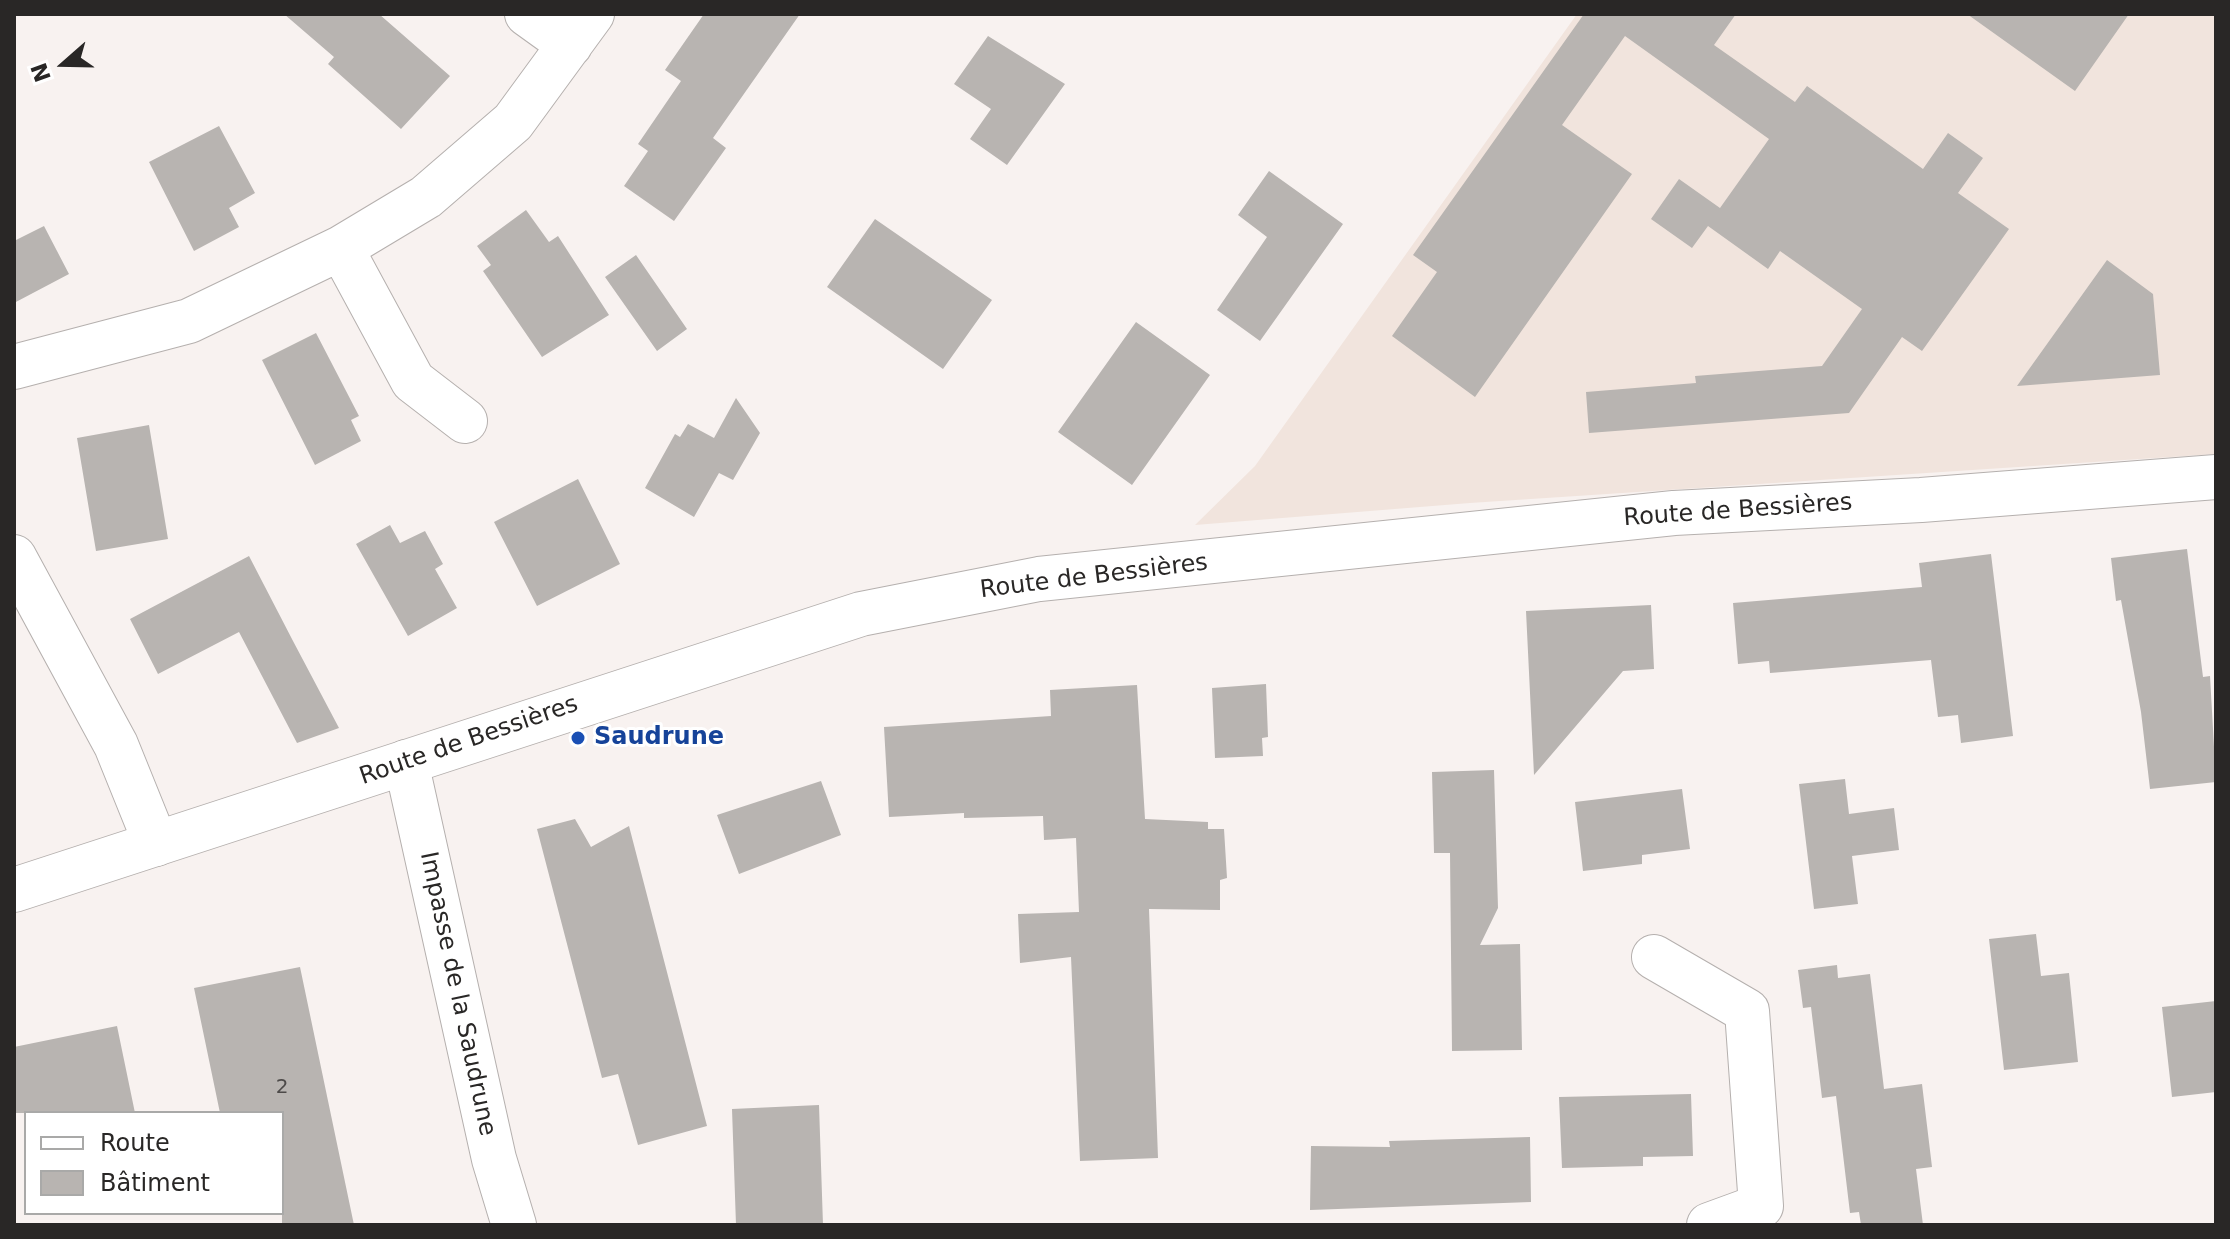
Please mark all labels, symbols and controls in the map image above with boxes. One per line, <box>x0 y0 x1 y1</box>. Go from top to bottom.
north arrow <box>24 24 104 104</box>
text: N <box>26 59 56 85</box>
street label: Route de Bessières <box>1623 489 1853 533</box>
street label: Route de Bessières <box>978 549 1210 605</box>
street label: Route de Bessières <box>356 690 582 792</box>
place label: Saudrune <box>594 724 724 752</box>
marker: Saudrune <box>569 729 587 747</box>
street label: Impasse de la Saudrune <box>413 849 501 1139</box>
house number: 2 <box>276 1076 288 1100</box>
legend <box>24 1111 284 1215</box>
text: Route <box>100 1129 170 1157</box>
text: Bâtiment <box>100 1169 210 1197</box>

